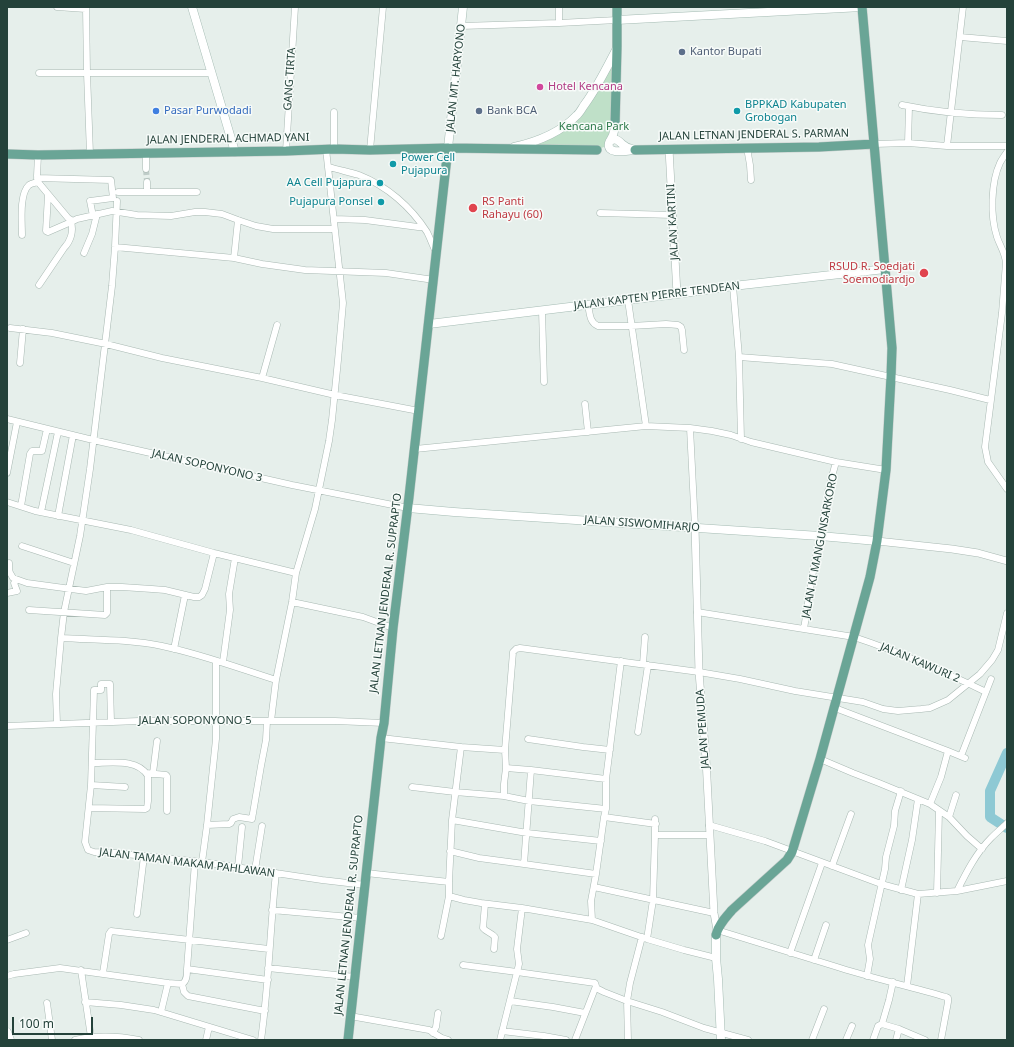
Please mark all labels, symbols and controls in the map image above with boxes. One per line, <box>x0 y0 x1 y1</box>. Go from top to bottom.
street label: JALAN MT. HARYONO <box>444 23 468 133</box>
place label: Kantor Bupati <box>690 45 761 59</box>
street label: GANG TIRTA <box>281 47 299 111</box>
marker: Kantor Bupati <box>677 47 687 57</box>
place label: Hotel Kencana <box>548 80 623 94</box>
marker: Hotel Kencana <box>535 82 545 92</box>
place label: BPPKAD Kabupaten Grobogan <box>745 98 847 124</box>
place label: Pasar Purwodadi <box>164 104 252 118</box>
place label: Bank BCA <box>487 104 537 118</box>
marker: Pasar Purwodadi <box>151 106 161 116</box>
marker: Bank BCA <box>474 106 484 116</box>
marker: BPPKAD Kabupaten Grobogan <box>732 106 742 116</box>
park label: Kencana Park <box>559 120 629 134</box>
street label: JALAN LETNAN JENDERAL S. PARMAN <box>659 127 849 143</box>
street label: JALAN JENDERAL ACHMAD YANI <box>147 131 309 147</box>
place label: Power Cell Pujapura <box>401 151 455 177</box>
marker: Power Cell Pujapura <box>388 159 398 169</box>
place label: AA Cell Pujapura <box>287 176 372 190</box>
marker: AA Cell Pujapura <box>375 178 385 188</box>
street label: JALAN KARTINI <box>664 183 682 261</box>
place label: Pujapura Ponsel <box>289 195 373 209</box>
place label: RS Panti Rahayu (60) <box>482 195 542 221</box>
marker: Pujapura Ponsel <box>376 197 386 207</box>
marker: RS Panti Rahayu (60) <box>467 202 479 214</box>
place label: RSUD R. Soedjati Soemodiardjo <box>829 260 915 286</box>
marker: RSUD R. Soedjati Soemodiardjo <box>918 267 930 279</box>
street label: JALAN KAPTEN PIERRE TENDEAN <box>573 279 741 313</box>
street label: JALAN SOPONYONO 3 <box>150 447 264 485</box>
street label: JALAN KI MANGUNSARKORO <box>799 472 841 620</box>
street label: JALAN LETNAN JENDERAL R. SUPRAPTO <box>367 492 405 694</box>
street label: JALAN SISWOMIHARJO <box>584 513 700 535</box>
street label: JALAN KAWURI 2 <box>878 640 962 686</box>
street label: JALAN PEMUDA <box>694 689 712 769</box>
street label: JALAN SOPONYONO 5 <box>139 714 251 728</box>
street label: JALAN LETNAN JENDERAL R. SUPRAPTO <box>332 814 366 1016</box>
street label: JALAN TAMAN MAKAM PAHLAWAN <box>98 846 276 880</box>
scale bar <box>14 1009 95 1035</box>
text: 100 m <box>19 1015 54 1032</box>

